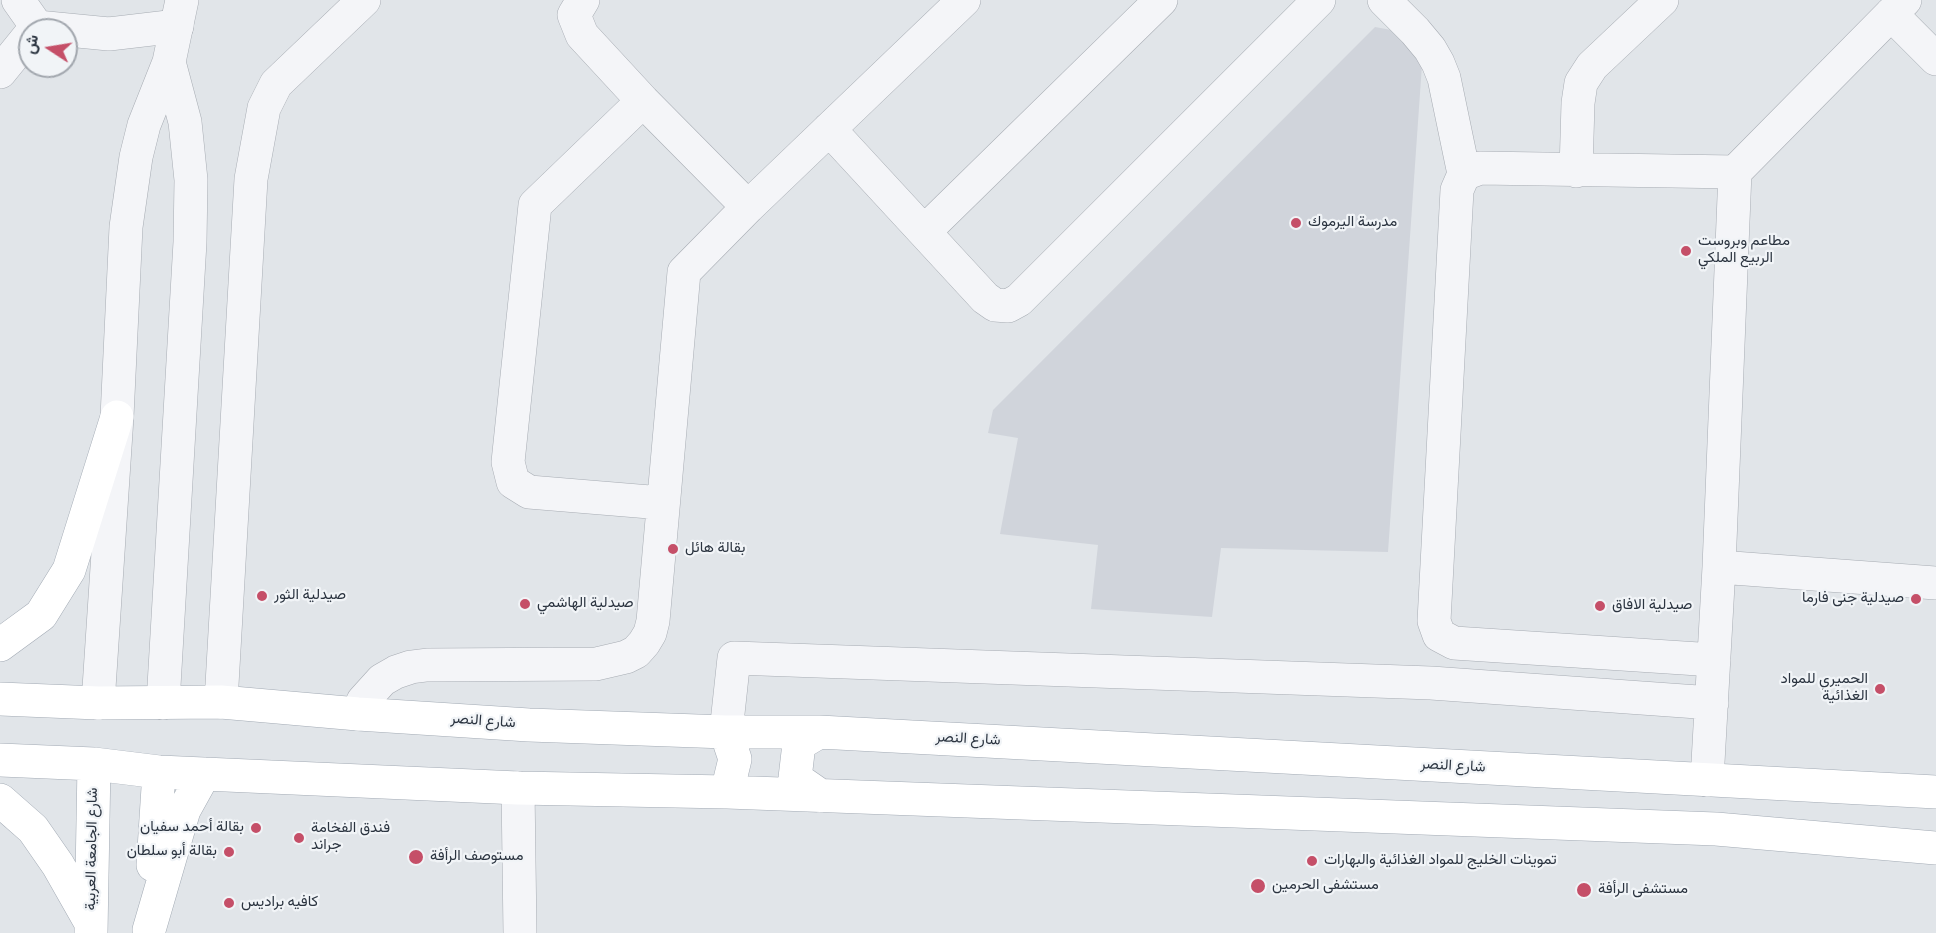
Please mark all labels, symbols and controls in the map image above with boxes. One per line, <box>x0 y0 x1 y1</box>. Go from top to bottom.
north arrow <box>18 18 78 78</box>
text: ش <box>21 33 44 56</box>
place label: مدرسة اليرموك <box>1308 214 1397 232</box>
marker: مدرسة اليرموك <box>1289 216 1303 230</box>
place label: مطاعم وبروست الربيع الملكي <box>1698 233 1790 268</box>
marker: مطاعم وبروست الربيع الملكي <box>1679 244 1693 258</box>
place label: بقالة هائل <box>685 540 745 558</box>
marker: بقالة هائل <box>666 542 680 556</box>
place label: صيدلية الثور <box>274 587 346 605</box>
marker: صيدلية الثور <box>255 589 269 603</box>
place label: صيدلية جنى فارما <box>1802 590 1904 608</box>
marker: صيدلية جنى فارما <box>1909 592 1923 606</box>
place label: صيدلية الهاشمي <box>537 595 634 613</box>
marker: صيدلية الهاشمي <box>518 597 532 611</box>
place label: صيدلية الافاق <box>1612 597 1692 615</box>
marker: صيدلية الافاق <box>1593 599 1607 613</box>
place label: الحميري للمواد الغذائية <box>1781 671 1868 706</box>
marker: الحميري للمواد الغذائية <box>1873 682 1887 696</box>
street label: شارع النصر <box>450 711 516 733</box>
street label: شارع النصر <box>935 729 1001 751</box>
street label: شارع النصر <box>1420 756 1486 778</box>
street label: شارع الجامعة العربية <box>83 787 103 911</box>
place label: بقالة أحمد سفيان <box>140 819 244 837</box>
place label: فندق الفخامة جراند <box>311 820 390 855</box>
marker: بقالة أحمد سفيان <box>249 821 263 835</box>
marker: فندق الفخامة جراند <box>292 831 306 845</box>
place label: بقالة أبو سلطان <box>127 843 217 861</box>
marker: بقالة أبو سلطان <box>222 845 236 859</box>
marker: مستوصف الرأفة <box>407 848 425 866</box>
place label: مستوصف الرأفة <box>430 848 523 866</box>
place label: تموينات الخليج للمواد الغذائية والبهارات <box>1324 852 1557 870</box>
marker: تموينات الخليج للمواد الغذائية والبهارات <box>1305 854 1319 868</box>
marker: مستشفى الحرمين <box>1249 877 1267 895</box>
place label: مستشفى الحرمين <box>1272 877 1379 895</box>
marker: مستشفى الرأفة <box>1575 881 1593 899</box>
place label: مستشفى الرأفة <box>1598 881 1688 899</box>
place label: كافيه براديس <box>241 894 318 912</box>
marker: كافيه براديس <box>222 896 236 910</box>

